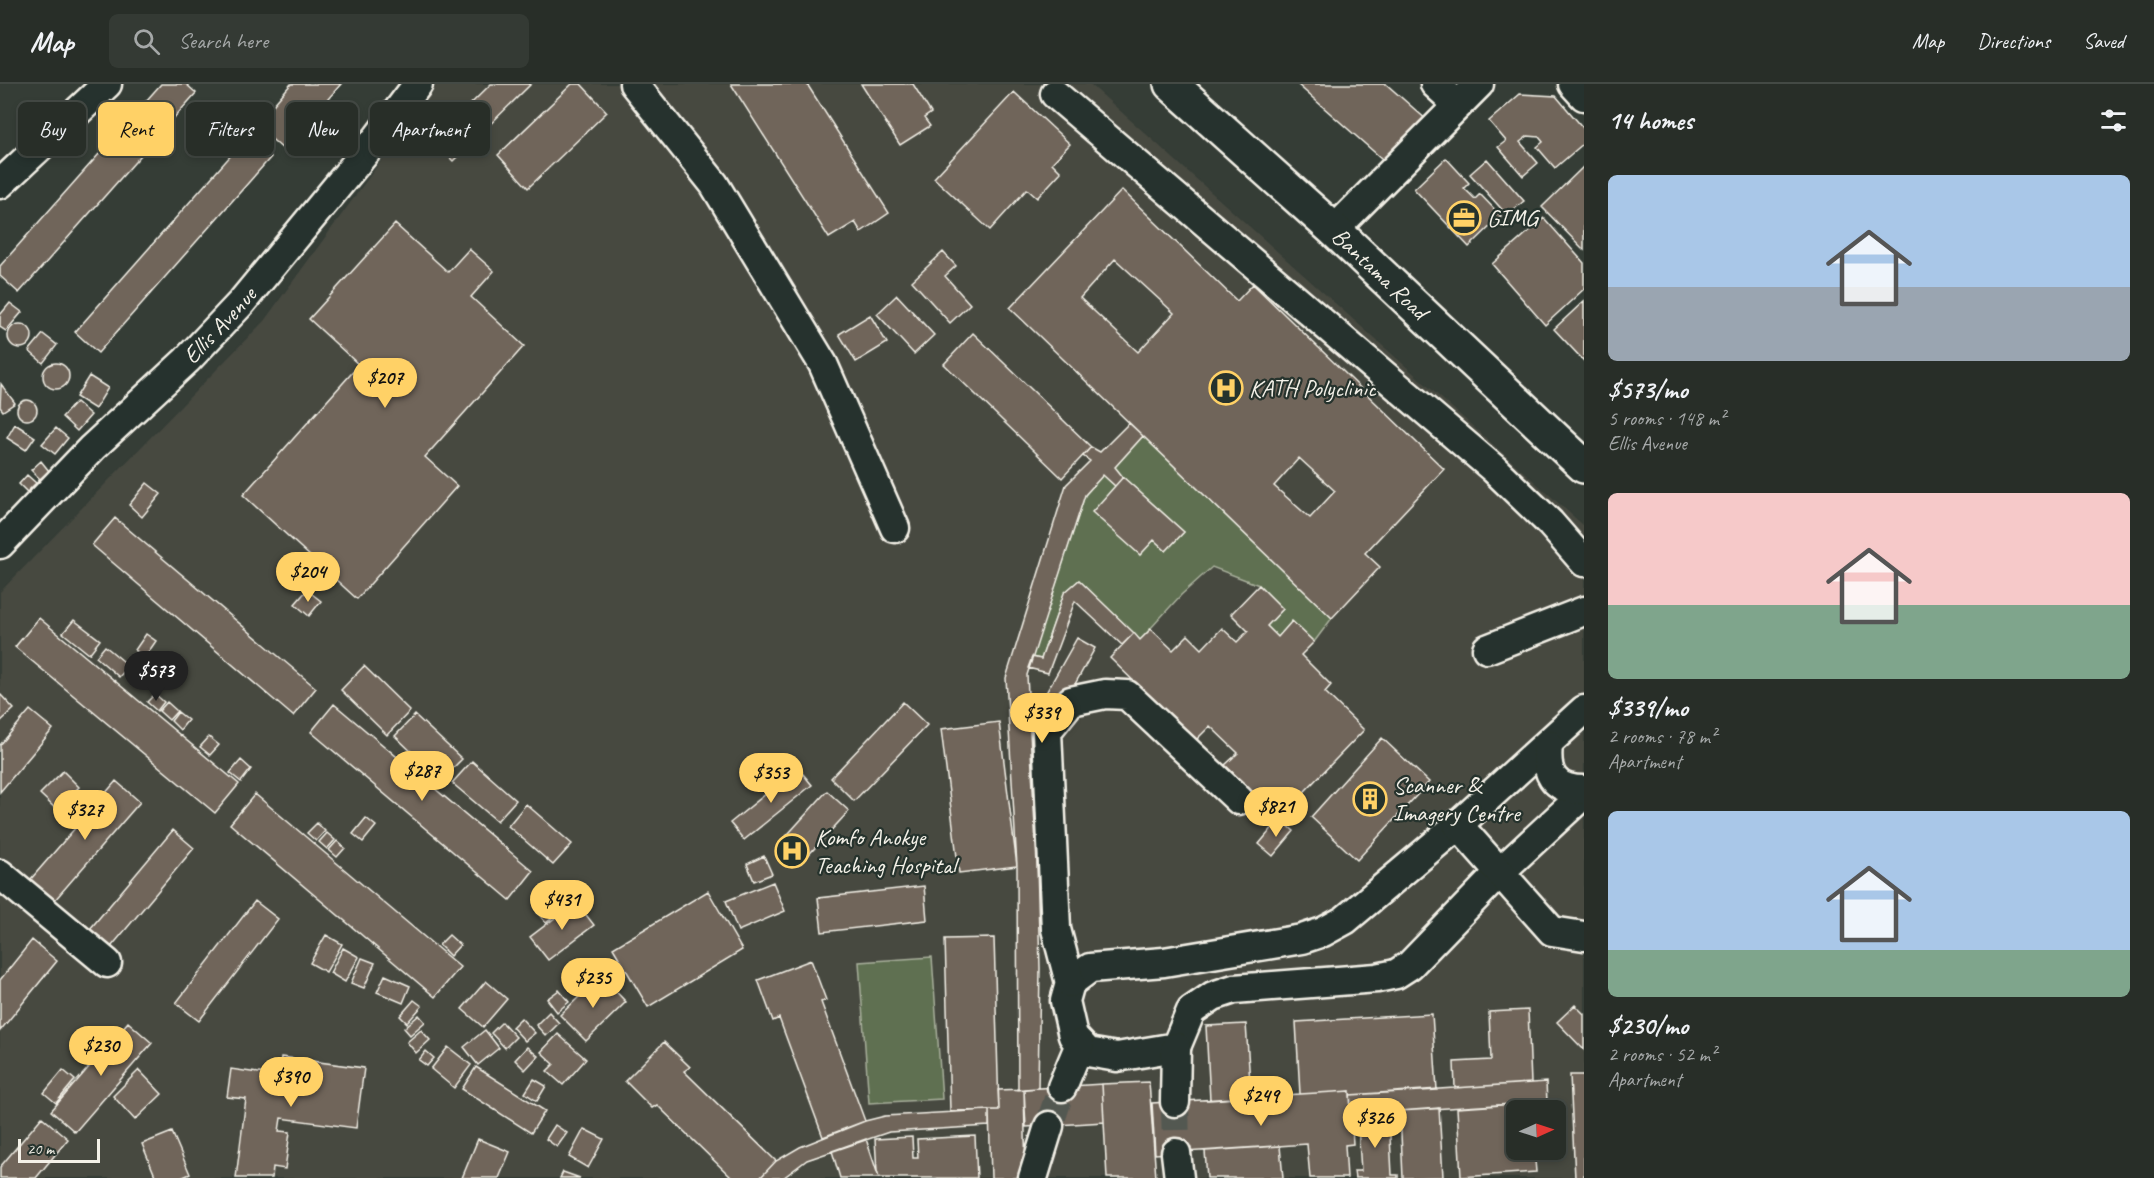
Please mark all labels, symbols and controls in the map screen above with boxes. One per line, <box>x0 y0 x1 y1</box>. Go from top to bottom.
search box <box>109 14 529 68</box>
text: Map <box>30 24 73 59</box>
icon: search <box>130 25 163 58</box>
text: Search here <box>178 27 268 55</box>
text: Map <box>1912 28 1944 54</box>
text: Directions <box>1977 28 2050 54</box>
text: Saved <box>2083 28 2124 54</box>
chip: Buy <box>18 102 86 156</box>
chip: Rent <box>98 102 174 156</box>
chip: Filters <box>186 102 274 156</box>
chip: New <box>286 102 358 156</box>
chip: Apartment <box>370 102 490 156</box>
text: 14 homes <box>1608 104 1693 137</box>
icon: filters <box>2097 104 2130 137</box>
office icon: GIMG <box>1446 200 1482 236</box>
place label: GIMG <box>1487 203 1540 233</box>
icon: home <box>1815 214 1923 322</box>
street label: Bantama Road <box>1326 221 1437 328</box>
street label: Ellis Avenue <box>176 279 264 370</box>
pin: $207 <box>349 358 421 409</box>
text: $207 <box>367 365 403 390</box>
hospital icon: KATH Polyclinic <box>1208 370 1244 406</box>
place label: KATH Polyclinic <box>1249 373 1377 403</box>
text: $573/mo <box>1608 373 1688 406</box>
text: 5 rooms · 148 m² <box>1608 406 1725 431</box>
text: Ellis Avenue <box>1608 431 1687 456</box>
icon: home <box>1815 532 1923 640</box>
pin: $204 <box>272 552 344 603</box>
text: $204 <box>290 559 326 584</box>
pin: $573 <box>120 651 192 702</box>
text: $573 <box>138 658 174 683</box>
text: $339/mo <box>1608 691 1688 724</box>
pin: $339 <box>1006 693 1078 744</box>
text: $339 <box>1024 700 1060 725</box>
text: 2 rooms · 78 m² <box>1608 724 1716 749</box>
text: Apartment <box>1608 749 1681 774</box>
pin: $287 <box>386 751 458 802</box>
pin: $353 <box>735 753 807 804</box>
text: $287 <box>404 758 440 783</box>
text: $353 <box>753 760 789 785</box>
place label: Scanner & Imagery Centre <box>1393 770 1522 828</box>
building icon: Scanner & Imagery Centre <box>1352 781 1388 817</box>
pin: $821 <box>1240 787 1312 838</box>
pin: $327 <box>49 790 121 841</box>
text: $821 <box>1258 794 1294 819</box>
text: $327 <box>67 797 103 822</box>
place label: Komfo Anokye Teaching Hospital <box>815 822 960 880</box>
hospital icon: Komfo Anokye Teaching Hospital <box>774 833 810 869</box>
icon: home <box>1815 850 1923 958</box>
pin: $431 <box>526 880 598 931</box>
text: $431 <box>544 887 580 912</box>
pin: $235 <box>557 958 629 1009</box>
text: $235 <box>575 965 611 990</box>
text: $230/mo <box>1608 1009 1688 1042</box>
pin: $230 <box>65 1026 137 1077</box>
text: $230 <box>83 1033 119 1058</box>
text: 2 rooms · 52 m² <box>1608 1042 1716 1067</box>
pin: $390 <box>255 1057 327 1108</box>
text: $390 <box>273 1064 309 1089</box>
text: Apartment <box>1608 1067 1681 1092</box>
pin: $249 <box>1225 1076 1297 1127</box>
text: $249 <box>1243 1083 1279 1108</box>
pin: $326 <box>1339 1098 1411 1149</box>
north arrow <box>1506 1100 1566 1160</box>
map controls <box>1506 1100 1566 1160</box>
text: $326 <box>1357 1105 1393 1130</box>
scale bar <box>18 1136 100 1164</box>
text: 20 m <box>27 1139 54 1159</box>

